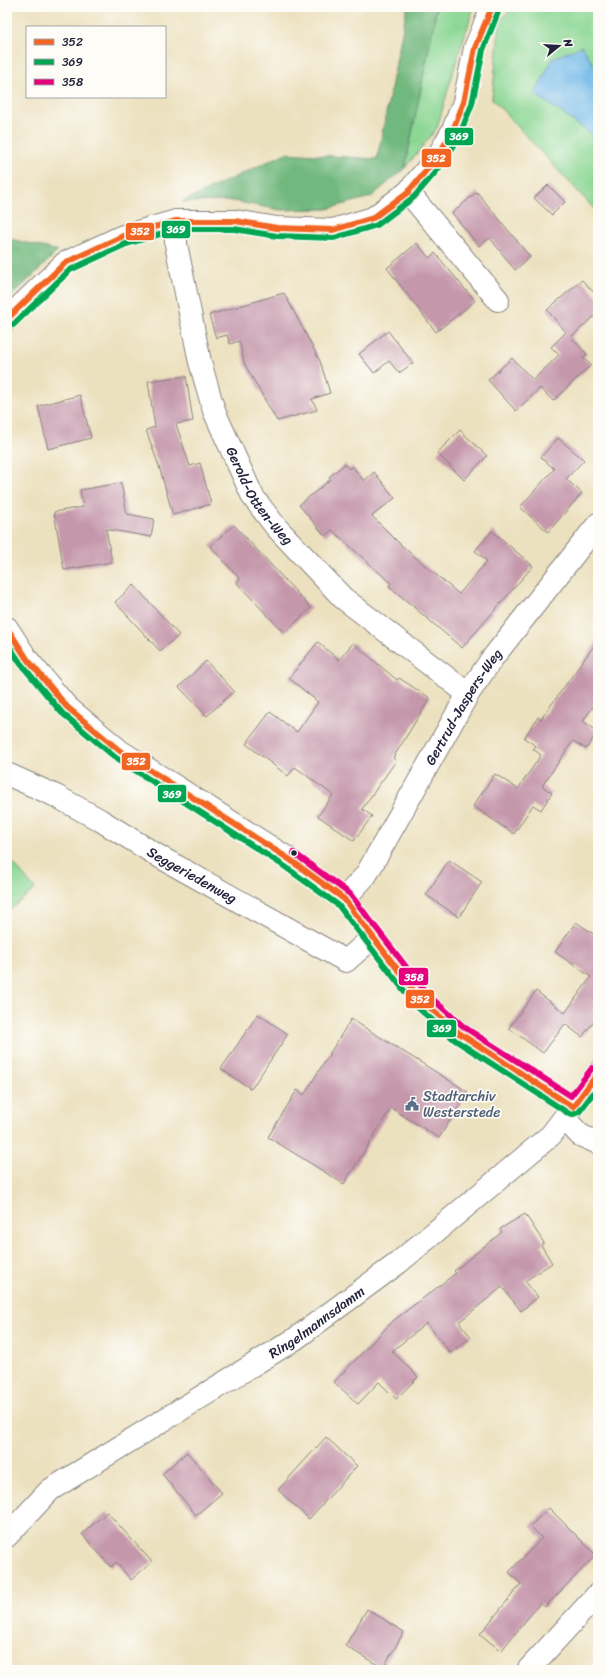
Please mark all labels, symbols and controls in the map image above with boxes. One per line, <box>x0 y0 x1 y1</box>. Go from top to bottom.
legend <box>26 26 166 98</box>
north arrow <box>539 26 579 66</box>
text: 352 <box>62 31 83 53</box>
text: N <box>558 36 578 50</box>
text: 369 <box>62 51 83 73</box>
text: 358 <box>62 71 83 93</box>
line badge: 369 <box>444 127 474 146</box>
text: 369 <box>448 127 469 146</box>
line badge: 352 <box>421 148 452 168</box>
text: 352 <box>425 149 446 168</box>
line badge: 369 <box>161 220 191 239</box>
text: 369 <box>165 220 186 239</box>
line badge: 352 <box>125 222 155 241</box>
text: 352 <box>129 222 150 241</box>
street label: Gerold-Otten-Weg <box>219 442 300 551</box>
street label: Gertrud-Jaspers-Weg <box>418 643 508 770</box>
line badge: 352 <box>121 752 151 771</box>
text: 352 <box>125 752 146 771</box>
line badge: 369 <box>157 784 187 803</box>
text: 369 <box>161 785 182 804</box>
street label: Seggeriedenweg <box>142 839 242 910</box>
unlabelled marker <box>289 848 299 858</box>
line badge: 358 <box>398 967 429 986</box>
text: 358 <box>403 968 424 987</box>
line badge: 352 <box>405 989 435 1009</box>
text: 352 <box>409 990 430 1009</box>
line badge: 369 <box>426 1019 457 1038</box>
text: 369 <box>431 1019 452 1038</box>
place label: Stadtarchiv Westerstede <box>423 1084 500 1125</box>
public building icon: Stadtarchiv Westerstede <box>404 1096 420 1112</box>
street label: Ringelmannsdamm <box>263 1279 370 1365</box>

